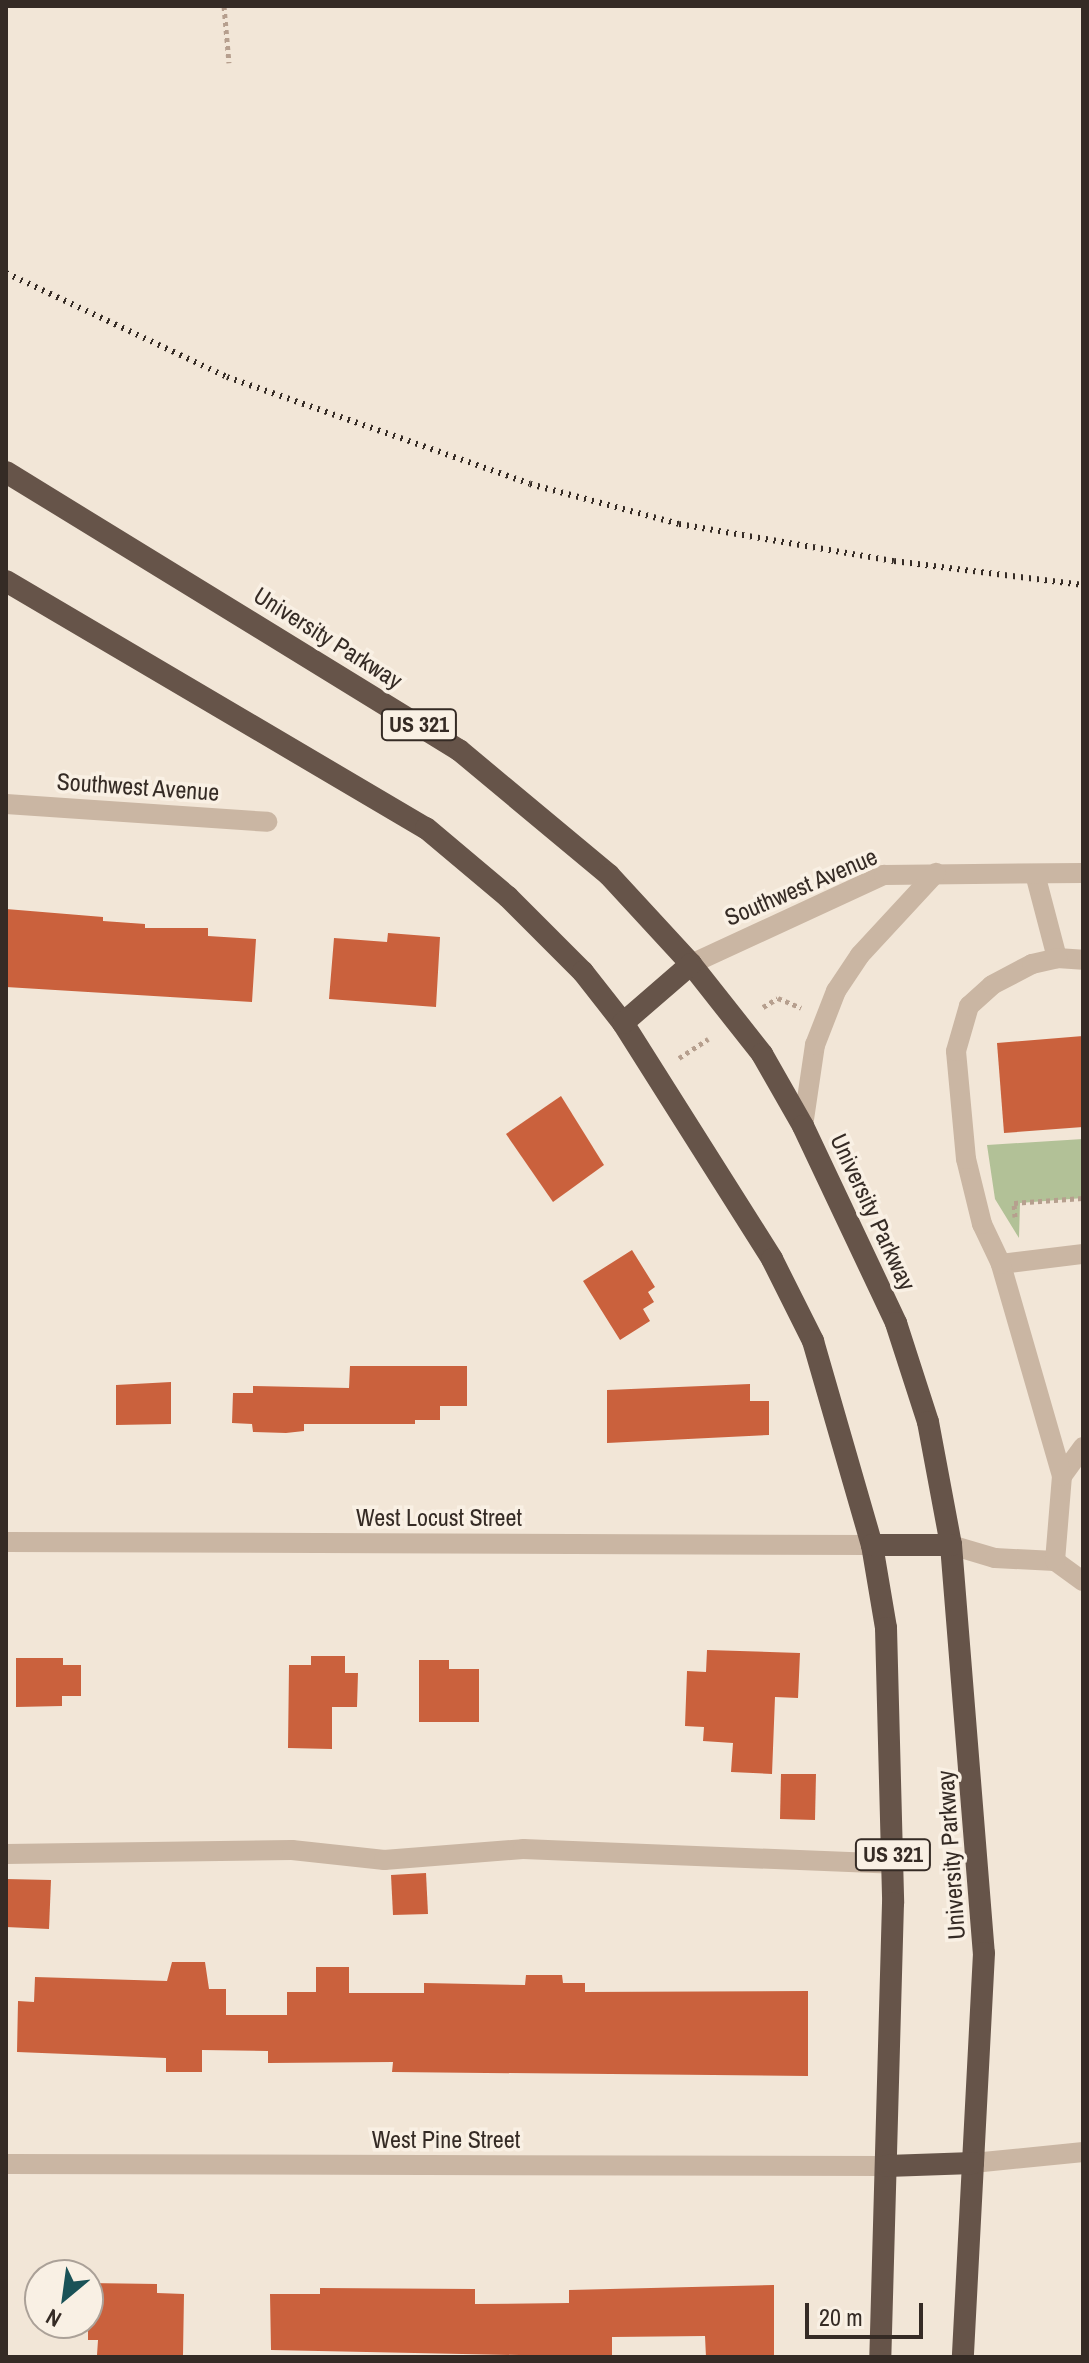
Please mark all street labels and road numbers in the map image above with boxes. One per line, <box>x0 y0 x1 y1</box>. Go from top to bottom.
street label: University Parkway <box>248 581 408 695</box>
road number: US 321 <box>379 707 459 743</box>
street label: Southwest Avenue <box>55 767 221 807</box>
street label: Southwest Avenue <box>720 842 882 932</box>
street label: University Parkway <box>824 1129 922 1295</box>
street label: West Locust Street <box>356 1504 522 1532</box>
street label: University Parkway <box>931 1769 971 1941</box>
road number: US 321 <box>853 1837 933 1873</box>
street label: West Pine Street <box>372 2126 520 2154</box>

